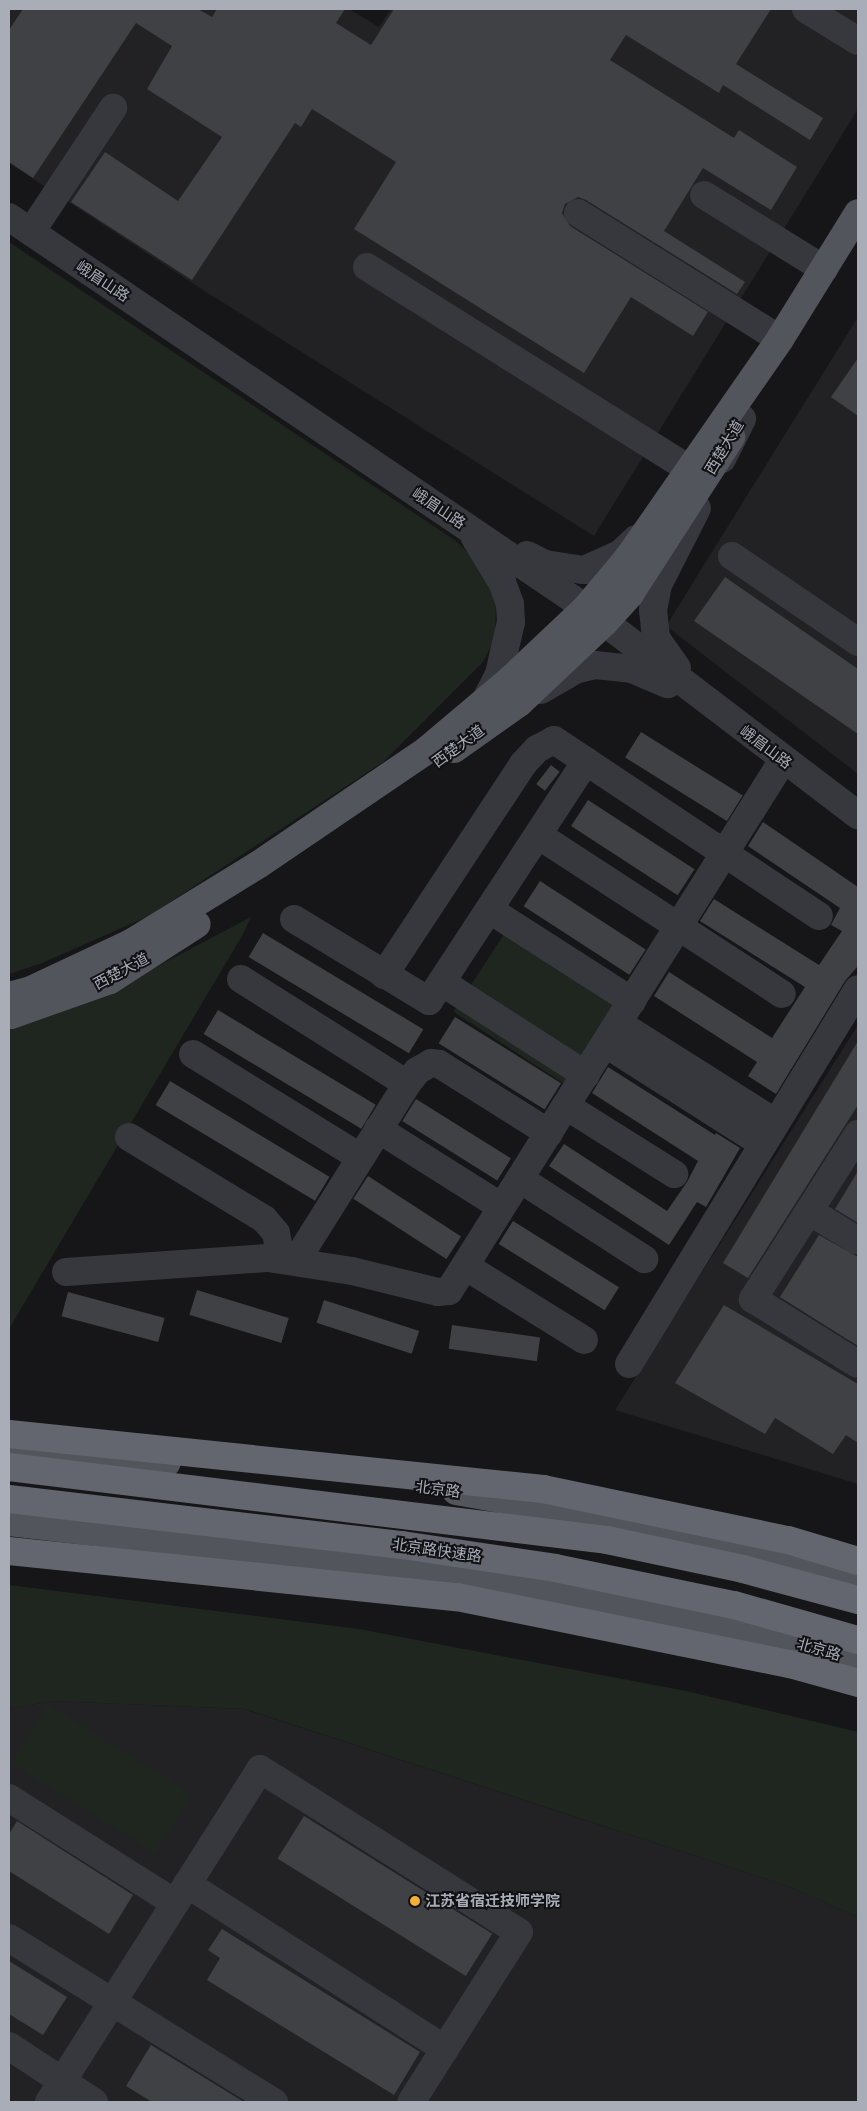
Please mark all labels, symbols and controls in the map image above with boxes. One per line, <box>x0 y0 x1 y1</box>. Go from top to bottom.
street label: 峨眉山路 <box>73 257 133 305</box>
street label: 西楚大道 <box>701 417 747 477</box>
street label: 峨眉山路 <box>409 484 469 532</box>
street label: 西楚大道 <box>428 721 488 771</box>
street label: 峨眉山路 <box>737 722 795 772</box>
street label: 西楚大道 <box>90 949 152 993</box>
street label: 北京路 <box>415 1477 461 1501</box>
street label: 北京路快速路 <box>391 1535 483 1565</box>
street label: 北京路 <box>795 1634 843 1664</box>
place label: 江苏省宿迁技师学院 <box>425 1892 560 1910</box>
marker: 江苏省宿迁技师学院 <box>409 1895 421 1907</box>

